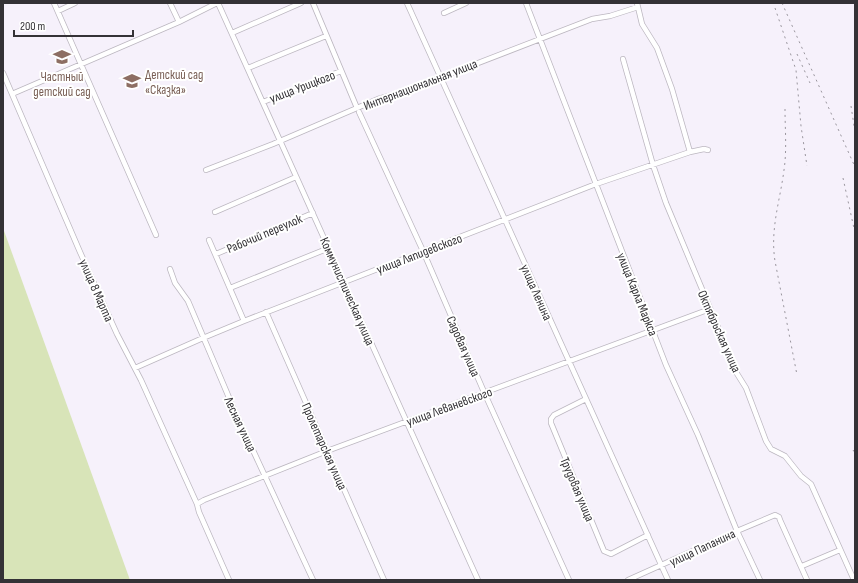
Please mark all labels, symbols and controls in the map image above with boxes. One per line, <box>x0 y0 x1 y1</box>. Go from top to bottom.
scale bar <box>14 12 133 38</box>
text: 200 m <box>20 19 46 34</box>
school or university icon: Частный детский сад <box>52 47 72 67</box>
street label: Интернациональная улица <box>361 56 480 114</box>
place label: Детский сад «Сказка» <box>145 67 203 98</box>
street label: улица Урицкого <box>267 67 337 107</box>
place label: Частный детский сад <box>33 69 91 100</box>
school or university icon: Детский сад «Сказка» <box>122 71 142 91</box>
street label: Рабочий переулок <box>224 211 305 257</box>
street label: улица Ляпидевского <box>374 230 464 278</box>
street label: Коммунистическая улица <box>316 235 378 348</box>
street label: улица Карла Маркса <box>613 250 661 338</box>
street label: улица 8 Марта <box>75 257 117 324</box>
street label: улица Ленина <box>517 262 556 323</box>
street label: Октябрьская улица <box>694 288 744 375</box>
street label: Садовая улица <box>443 314 484 379</box>
street label: улица Леваневского <box>404 384 495 430</box>
street label: Лесная улица <box>220 393 260 455</box>
street label: Пролетарская улица <box>298 400 350 492</box>
street label: Трудовая улица <box>556 455 598 524</box>
street label: улица Папанина <box>667 526 738 570</box>

